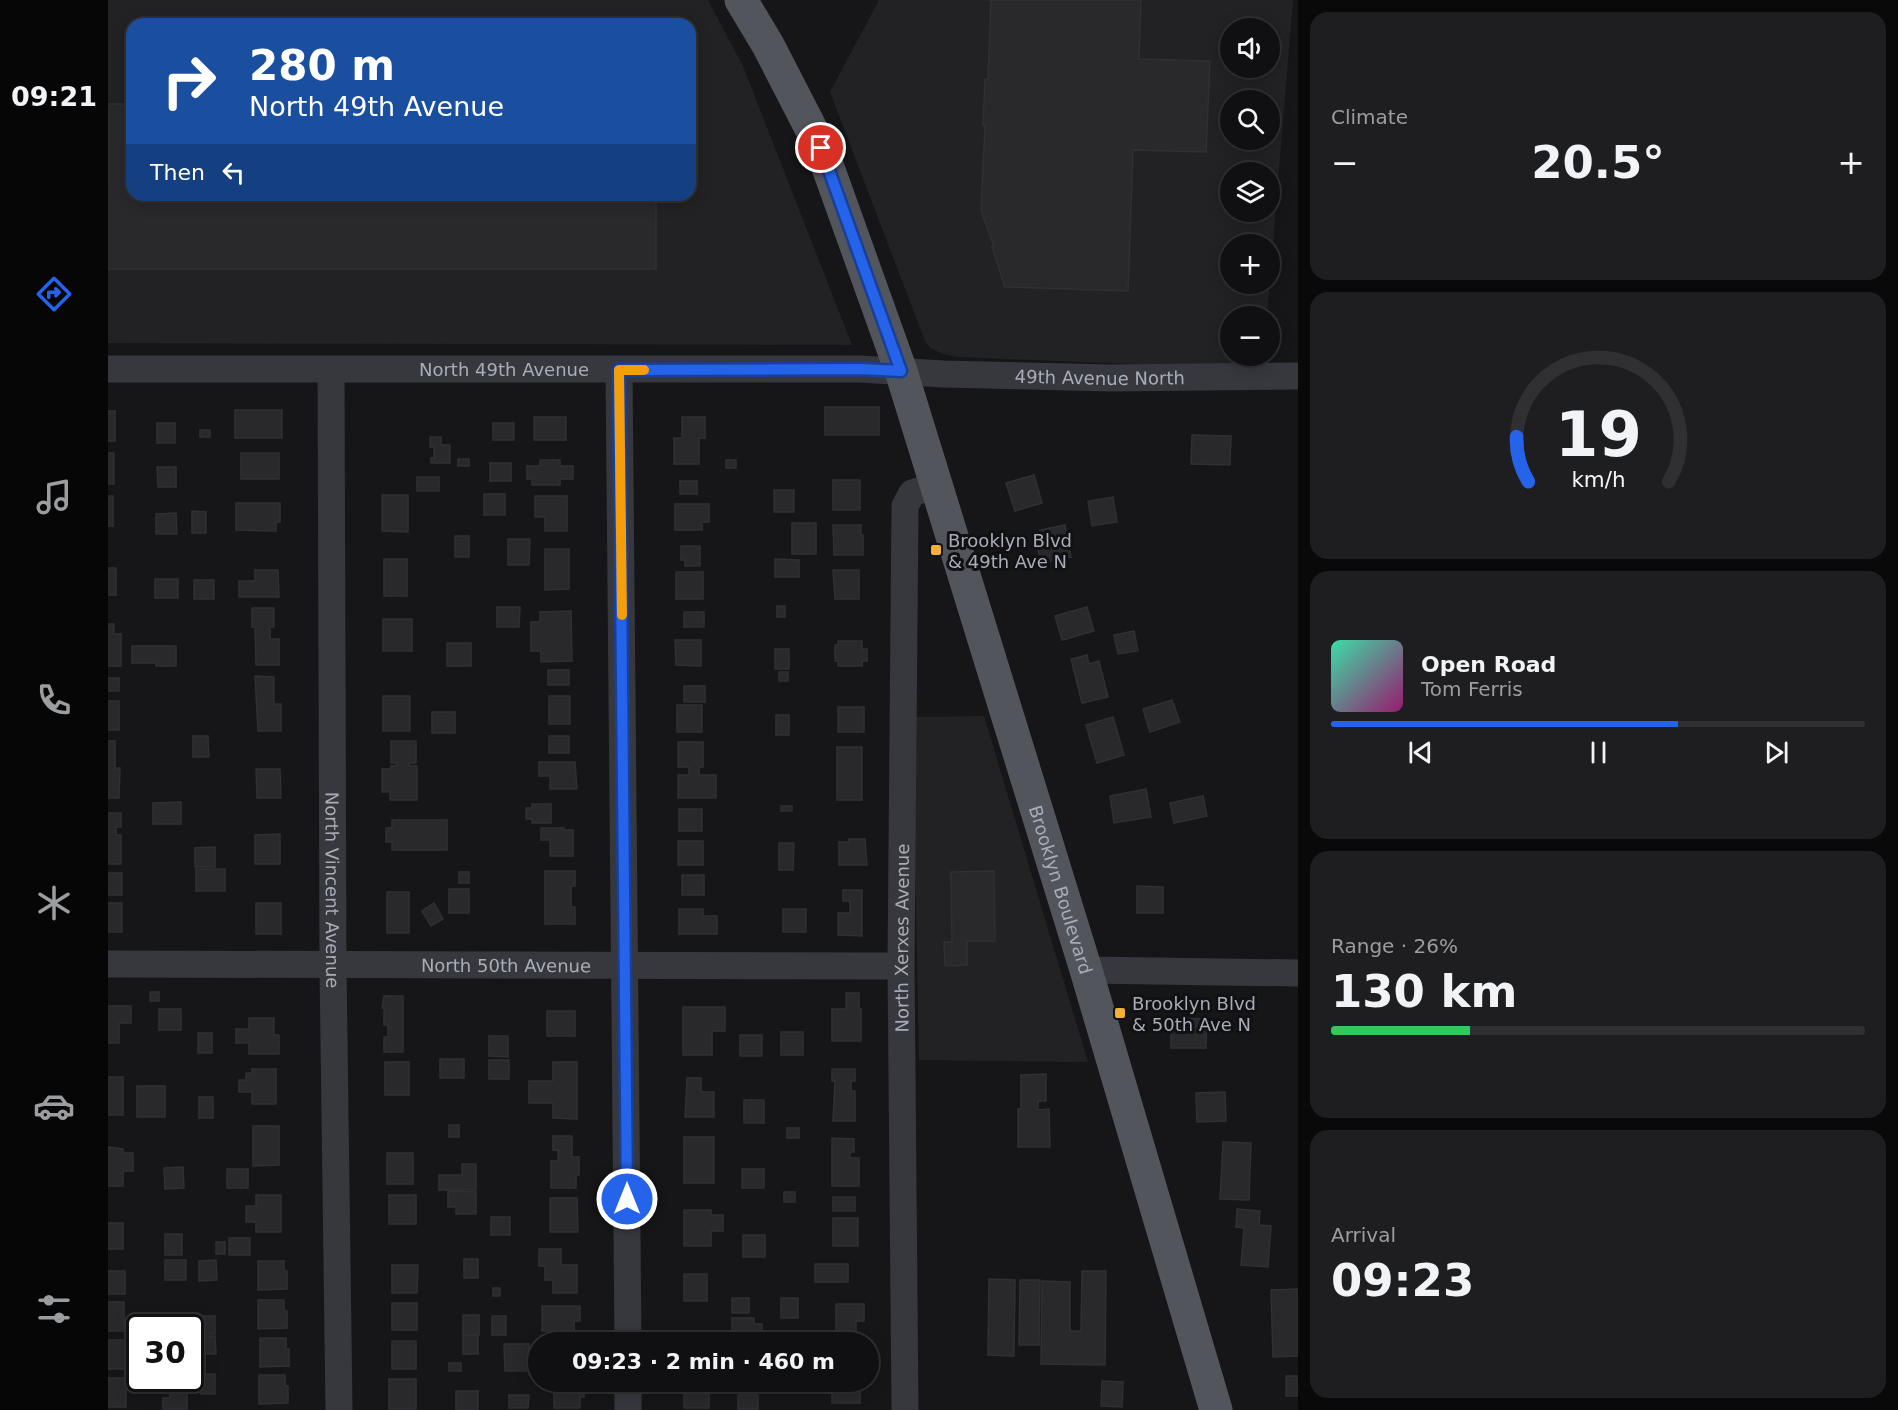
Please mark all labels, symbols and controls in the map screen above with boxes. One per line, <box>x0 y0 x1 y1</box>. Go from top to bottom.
map controls <box>1220 18 1280 366</box>
button: sound <box>1220 18 1280 78</box>
text: 280 m <box>249 41 395 90</box>
icon: right <box>150 42 228 120</box>
text: 09:21 <box>11 81 97 112</box>
button: search <box>1220 90 1280 150</box>
text: North 49th Avenue <box>249 91 504 122</box>
text: Climate <box>1331 105 1408 129</box>
pin <box>795 122 846 173</box>
icon: arrive <box>804 131 837 164</box>
text: 20.5° <box>1531 136 1665 189</box>
text: − <box>1331 143 1359 182</box>
text: + <box>1837 143 1865 182</box>
icon: left <box>217 156 250 189</box>
text: Then <box>150 160 205 185</box>
button: layers <box>1220 162 1280 222</box>
button: + <box>1220 234 1280 294</box>
icon: directions <box>33 273 75 315</box>
button: − <box>1220 306 1280 366</box>
street label: North 49th Avenue <box>419 359 589 380</box>
street label: 49th Avenue North <box>1014 365 1185 389</box>
text: 19 <box>1555 399 1641 472</box>
text: km/h <box>1571 468 1625 493</box>
icon: music <box>33 476 75 518</box>
place label: Brooklyn Blvd & 49th Ave N <box>948 530 1072 572</box>
marker: Brooklyn Blvd & 49th Ave N <box>929 543 943 557</box>
text: Open Road <box>1421 652 1556 677</box>
text: Tom Ferris <box>1421 677 1523 701</box>
icon: phone <box>33 679 75 721</box>
icon: previous <box>1404 736 1437 769</box>
icon: pause <box>1582 736 1615 769</box>
icon: next <box>1760 736 1793 769</box>
street label: North Vincent Avenue <box>322 792 344 988</box>
street label: Brooklyn Boulevard <box>1025 803 1097 977</box>
street label: North Xerxes Avenue <box>890 843 913 1033</box>
icon: climate <box>33 882 75 924</box>
text: Range · 26% <box>1331 934 1458 958</box>
street label: North 50th Avenue <box>421 954 591 976</box>
text: 130 km <box>1331 965 1517 1018</box>
place label: Brooklyn Blvd & 50th Ave N <box>1132 993 1256 1035</box>
marker: Brooklyn Blvd & 50th Ave N <box>1113 1006 1127 1020</box>
icon: car <box>33 1085 75 1127</box>
position arrow <box>595 1167 659 1231</box>
text: Arrival <box>1331 1223 1396 1247</box>
text: 09:23 <box>1331 1254 1474 1307</box>
icon: filters <box>33 1288 75 1330</box>
speed limit sign: 30 <box>126 1314 204 1392</box>
text: 09:23 · 2 min · 460 m <box>572 1349 835 1374</box>

